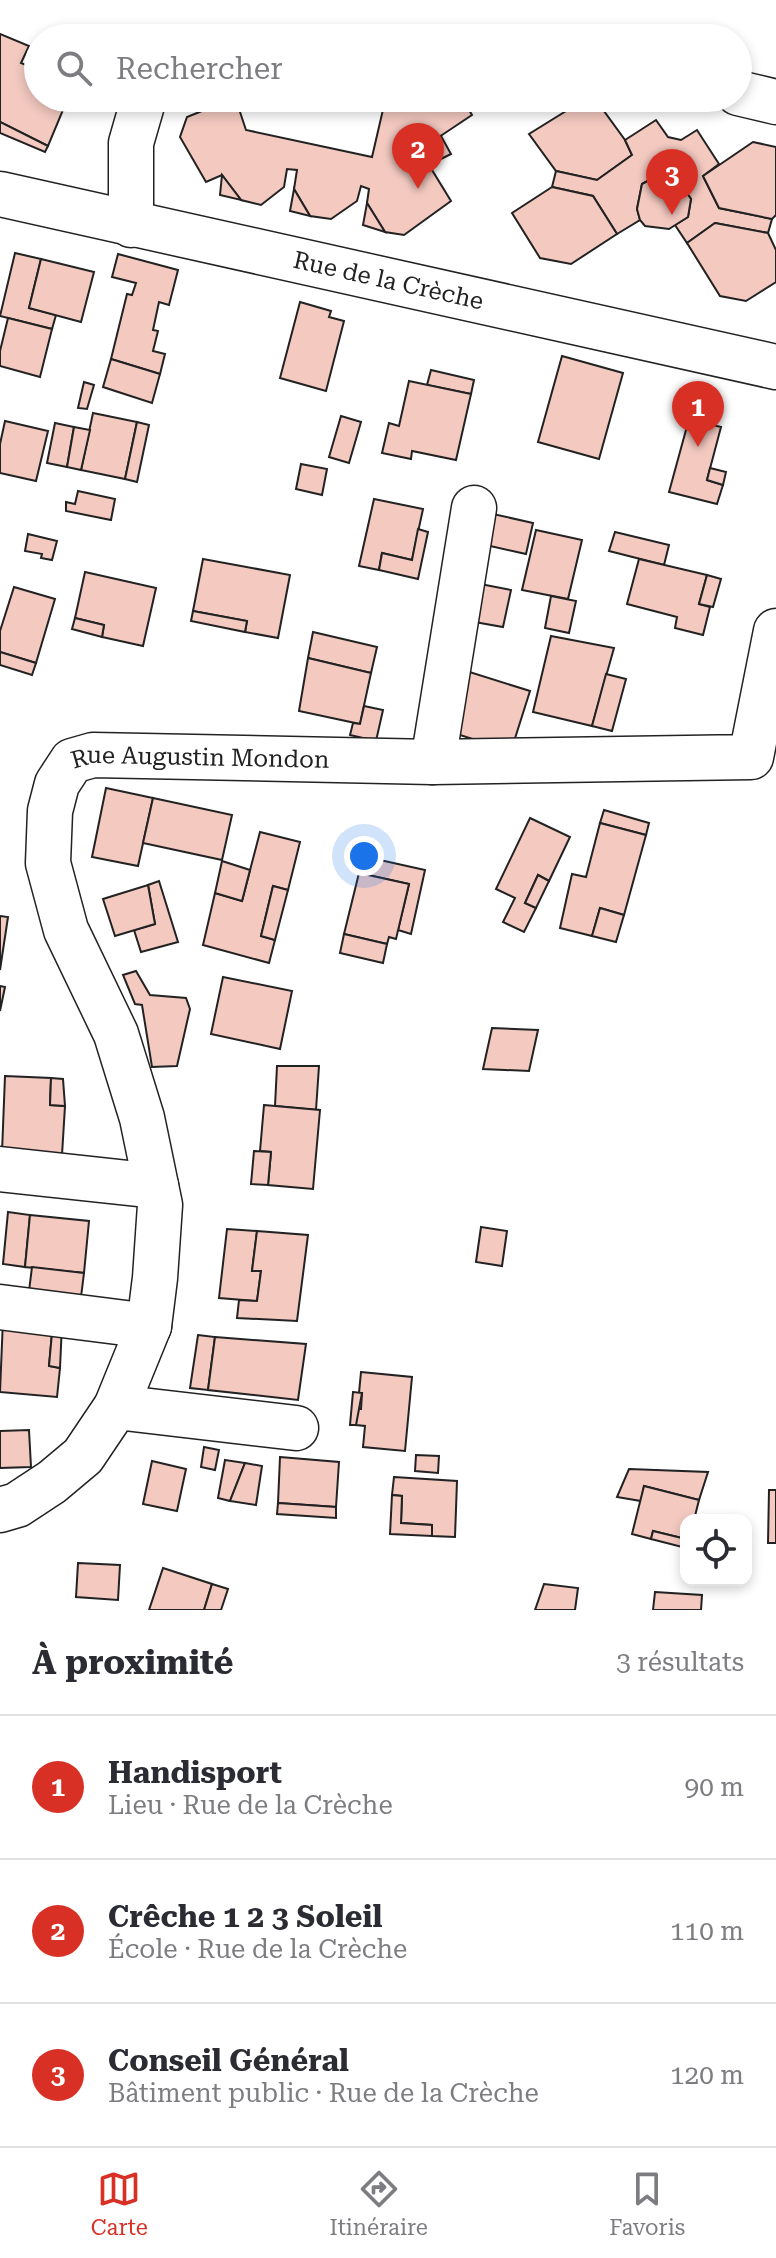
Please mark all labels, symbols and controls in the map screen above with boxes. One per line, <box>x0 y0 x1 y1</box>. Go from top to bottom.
search box <box>24 24 752 112</box>
icon: search <box>52 46 96 90</box>
text: Rechercher <box>116 51 283 86</box>
pin: 2 <box>392 123 444 189</box>
pin: 3 <box>646 149 698 215</box>
street label: Rue de la Crèche <box>291 246 486 315</box>
pin: 1 <box>672 381 724 447</box>
street label: Rue Augustin Mondon <box>68 741 330 775</box>
your location <box>344 836 384 876</box>
map controls <box>680 1514 752 1586</box>
button: locate <box>680 1514 752 1586</box>
text: À proximité <box>32 1642 233 1682</box>
text: 3 résultats <box>616 1647 744 1677</box>
text: Handisport <box>108 1755 282 1790</box>
text: 1 <box>51 1772 65 1802</box>
text: 90 m <box>685 1772 744 1802</box>
text: Lieu · Rue de la Crèche <box>108 1790 393 1820</box>
text: Crêche 1 2 3 Soleil <box>108 1899 382 1934</box>
text: 2 <box>51 1916 65 1946</box>
text: 110 m <box>670 1916 744 1946</box>
text: École · Rue de la Crèche <box>108 1934 407 1964</box>
text: Conseil Général <box>108 2043 349 2078</box>
text: 3 <box>51 2060 65 2090</box>
text: 120 m <box>670 2060 744 2090</box>
text: Bâtiment public · Rue de la Crèche <box>108 2078 539 2108</box>
tab: Carte <box>91 2167 148 2240</box>
tab: Itinéraire <box>329 2167 428 2240</box>
tab: Favoris <box>609 2167 685 2240</box>

